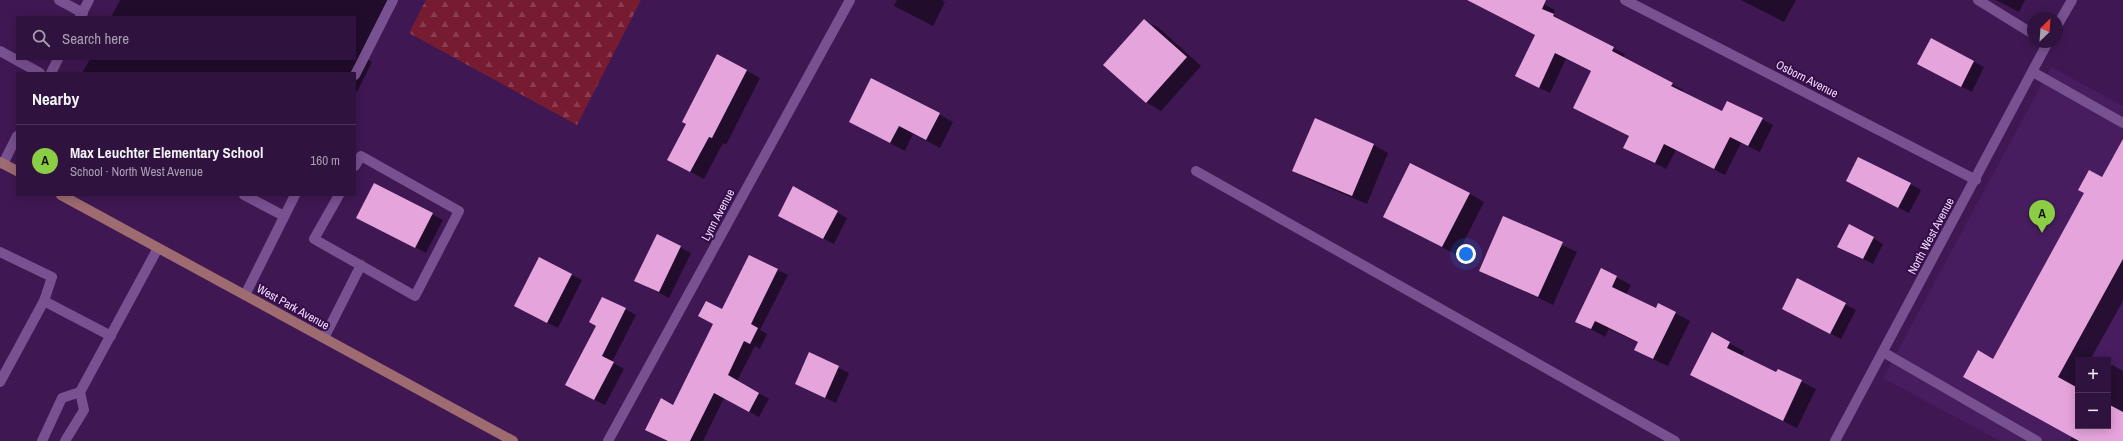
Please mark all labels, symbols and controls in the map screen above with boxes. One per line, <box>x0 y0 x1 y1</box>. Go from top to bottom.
north arrow <box>2027 12 2063 48</box>
search box <box>16 16 356 60</box>
icon: search <box>30 27 52 49</box>
text: Search here <box>62 28 129 49</box>
street label: Osborn Avenue <box>1773 57 1841 101</box>
text: Nearby <box>32 87 79 110</box>
text: Max Leuchter Elementary School <box>70 142 263 163</box>
text: A <box>41 152 49 169</box>
text: 160 m <box>310 152 340 169</box>
text: School · North West Avenue <box>70 163 203 180</box>
street label: Lynn Avenue <box>698 186 738 244</box>
street label: North West Avenue <box>1904 195 1958 277</box>
pin: A <box>2029 200 2055 233</box>
your location <box>1456 244 1476 264</box>
street label: West Park Avenue <box>254 280 332 334</box>
map controls <box>2075 357 2111 429</box>
button: + <box>2075 357 2111 393</box>
button: − <box>2075 393 2111 429</box>

